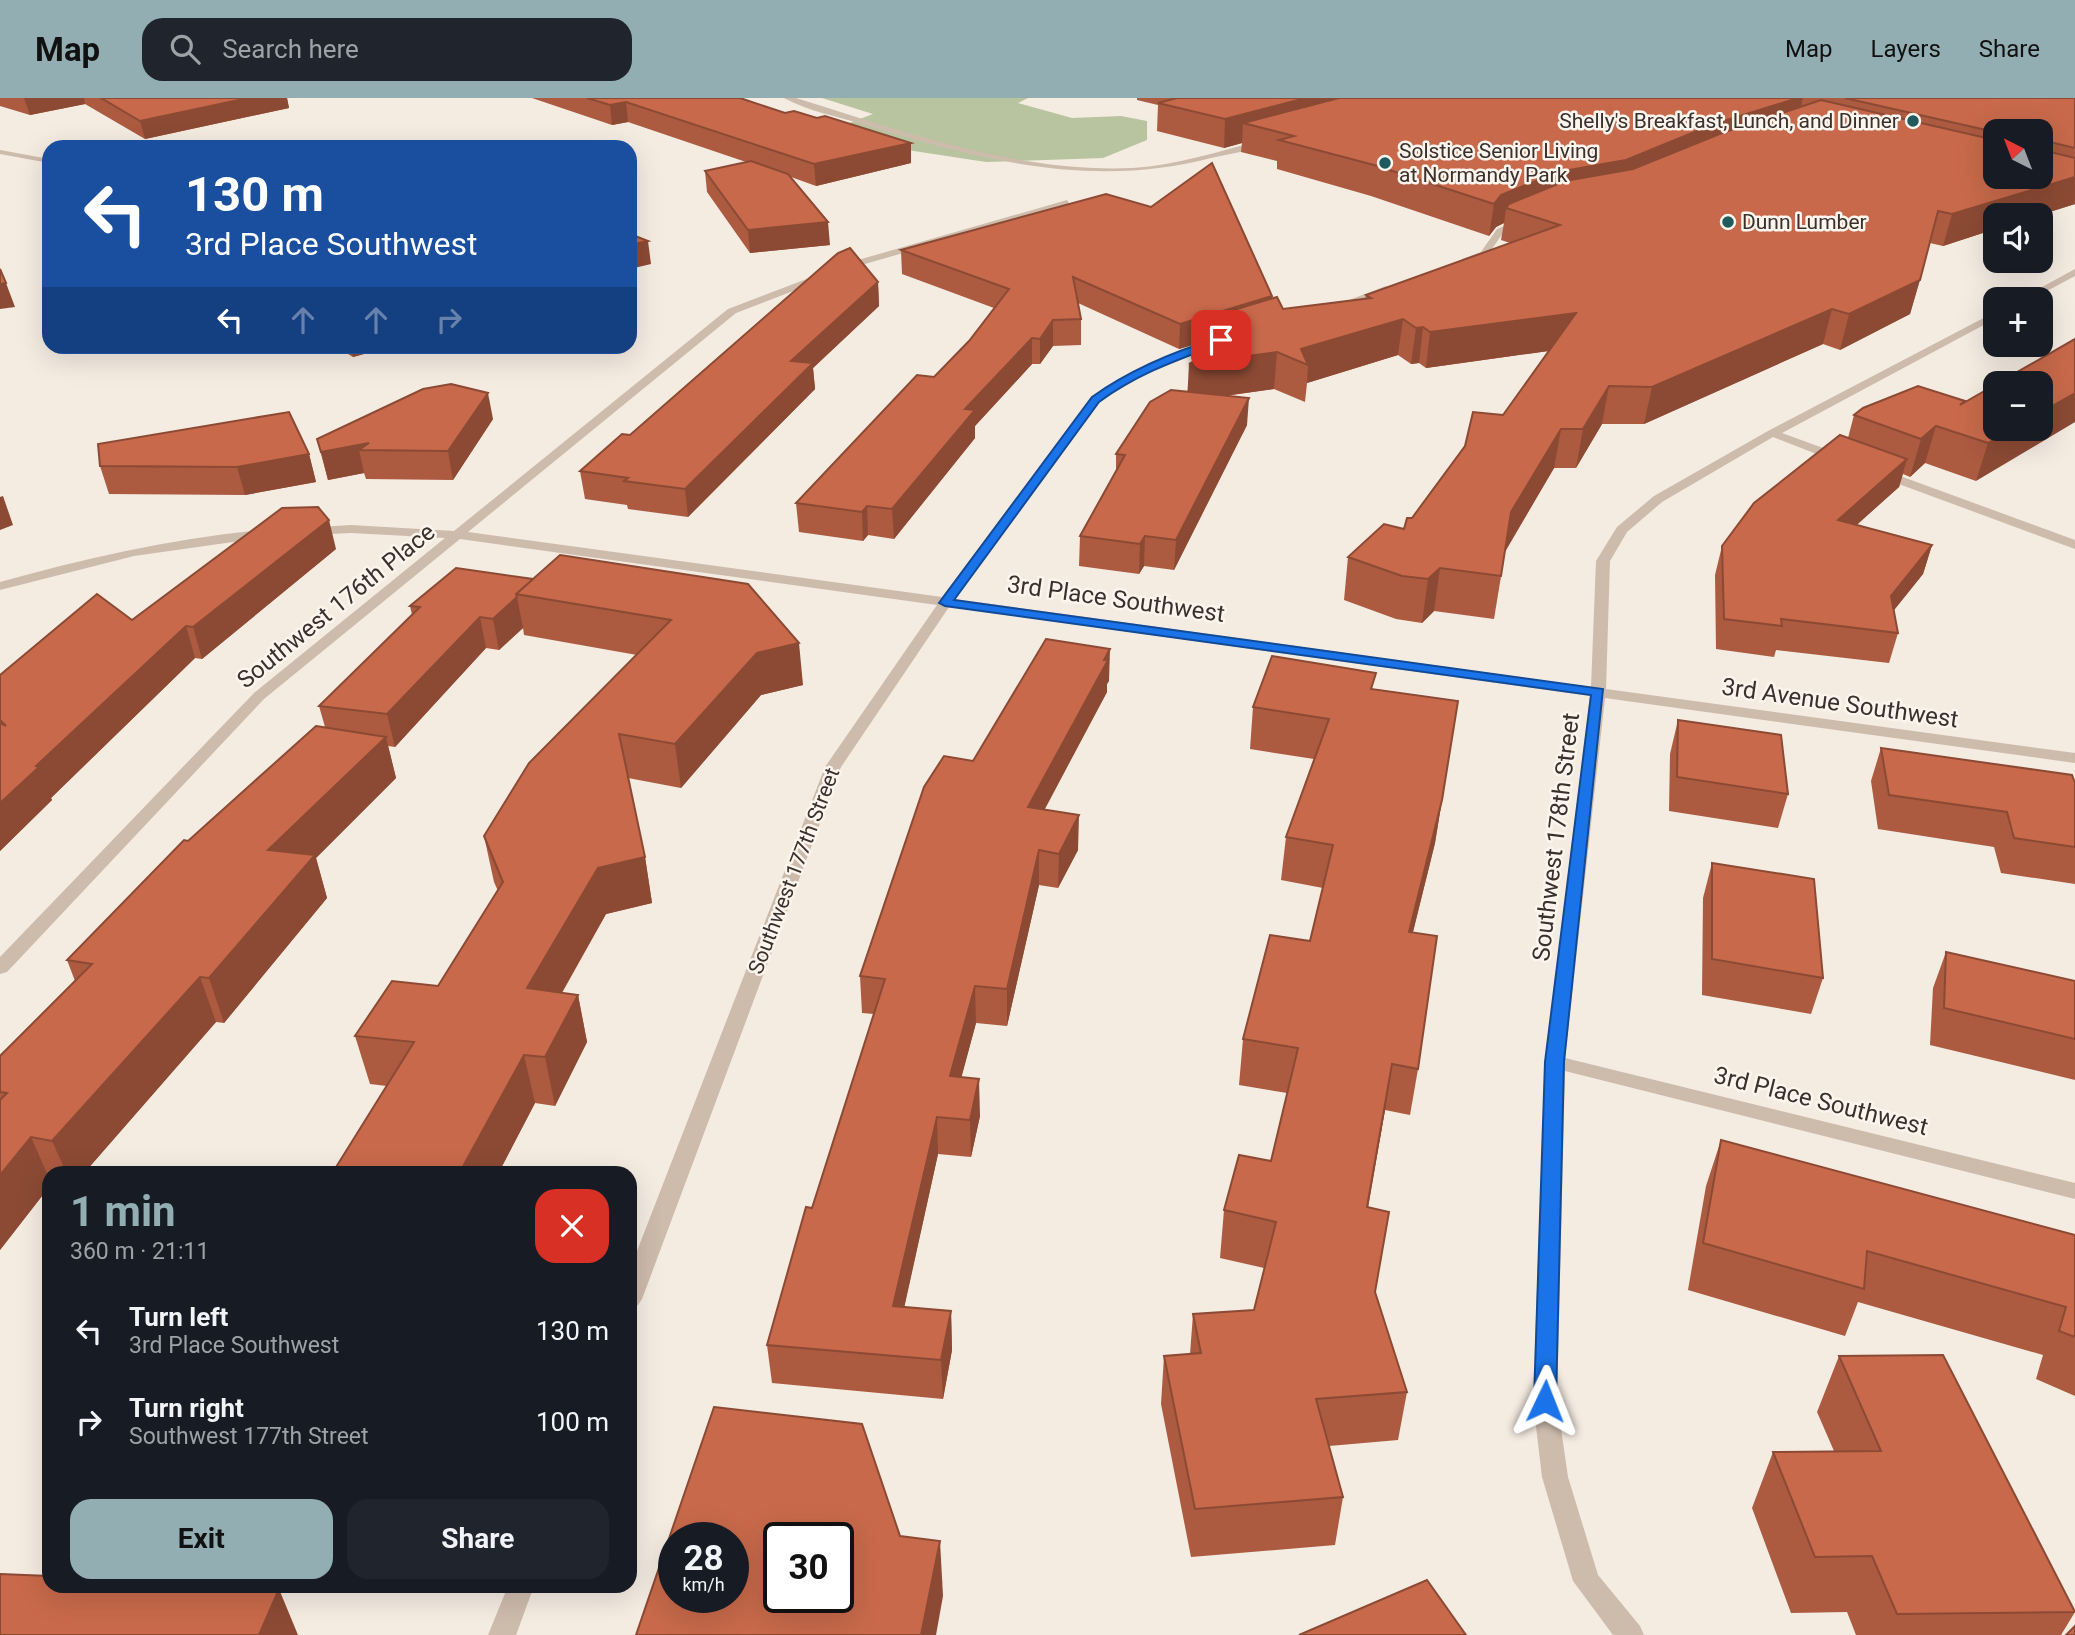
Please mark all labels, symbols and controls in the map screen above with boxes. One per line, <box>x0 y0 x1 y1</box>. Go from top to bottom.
search box <box>142 18 632 81</box>
text: Map <box>35 30 100 69</box>
icon: search <box>166 30 204 68</box>
text: Search here <box>222 34 359 64</box>
text: Map <box>1785 35 1833 63</box>
text: Layers <box>1871 35 1941 63</box>
text: Share <box>1979 35 2040 63</box>
place label: Shelly's Breakfast, Lunch, and Dinner <box>1559 109 1899 133</box>
marker: Shelly's Breakfast, Lunch, and Dinner <box>1905 113 1921 129</box>
north arrow <box>1983 119 2053 189</box>
map controls <box>1983 119 2053 441</box>
place label: Solstice Senior Living at Normandy Park <box>1399 139 1598 187</box>
marker: Solstice Senior Living at Normandy Park <box>1377 155 1393 171</box>
text: 130 m <box>185 166 324 223</box>
icon: left <box>70 168 161 259</box>
button: sound <box>1983 203 2053 273</box>
place label: Dunn Lumber <box>1742 210 1867 234</box>
marker: Dunn Lumber <box>1720 214 1736 230</box>
text: 3rd Place Southwest <box>185 225 478 263</box>
button: + <box>1983 287 2053 357</box>
icon: left <box>211 301 249 339</box>
icon: ahead <box>284 301 322 339</box>
icon: ahead <box>357 301 395 339</box>
icon: right <box>430 301 468 339</box>
pin <box>1191 310 1251 370</box>
icon: arrive <box>1202 321 1240 359</box>
button: − <box>1983 371 2053 441</box>
street label: Southwest 176th Place <box>232 518 440 694</box>
street label: 3rd Place Southwest <box>1005 570 1227 628</box>
street label: 3rd Avenue Southwest <box>1720 673 1960 733</box>
street label: Southwest 178th Street <box>1527 711 1585 963</box>
street label: Southwest 177th Street <box>744 764 844 977</box>
street label: 3rd Place Southwest <box>1711 1061 1931 1141</box>
text: 1 min <box>70 1187 176 1236</box>
button: close <box>535 1189 609 1263</box>
text: 360 m · 21:11 <box>70 1238 209 1265</box>
text: Turn left <box>129 1302 228 1332</box>
icon: left <box>70 1312 108 1350</box>
text: 130 m <box>536 1316 609 1346</box>
text: 3rd Place Southwest <box>129 1332 339 1359</box>
position arrow <box>1508 1364 1582 1438</box>
text: Turn right <box>129 1393 244 1423</box>
icon: right <box>70 1403 108 1441</box>
text: 100 m <box>536 1407 609 1437</box>
text: Southwest 177th Street <box>129 1423 369 1450</box>
button: Exit <box>70 1499 333 1579</box>
button: Share <box>347 1499 609 1579</box>
speed limit sign: 30 <box>763 1522 854 1613</box>
text: 28 <box>683 1538 724 1579</box>
text: km/h <box>682 1574 725 1595</box>

